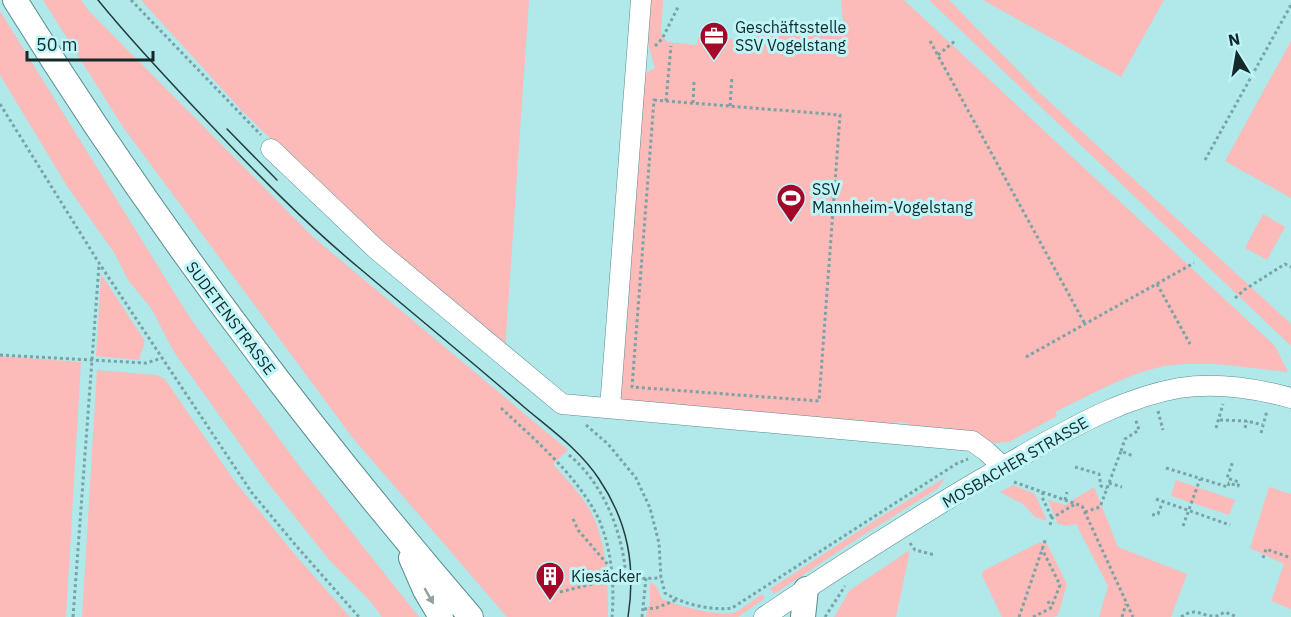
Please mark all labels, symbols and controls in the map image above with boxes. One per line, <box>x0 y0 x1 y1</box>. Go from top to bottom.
place label: Geschäftsstelle SSV Vogelstang <box>735 17 847 55</box>
office icon: Geschäftsstelle SSV Vogelstang <box>698 20 730 62</box>
scale bar <box>27 24 153 62</box>
north arrow <box>1207 24 1267 84</box>
text: N <box>1227 28 1242 50</box>
text: 50 m <box>36 33 78 56</box>
place label: SSV Mannheim-Vogelstang <box>812 179 973 217</box>
sports icon: SSV Mannheim-Vogelstang <box>775 182 807 224</box>
street label: SUDETENSTRASSE <box>182 257 280 379</box>
street label: MOSBACHER STRASSE <box>939 412 1091 512</box>
building icon: Kiesäcker <box>534 560 566 602</box>
place label: Kiesäcker <box>571 566 641 586</box>
one-way arrow <box>423 588 433 605</box>

